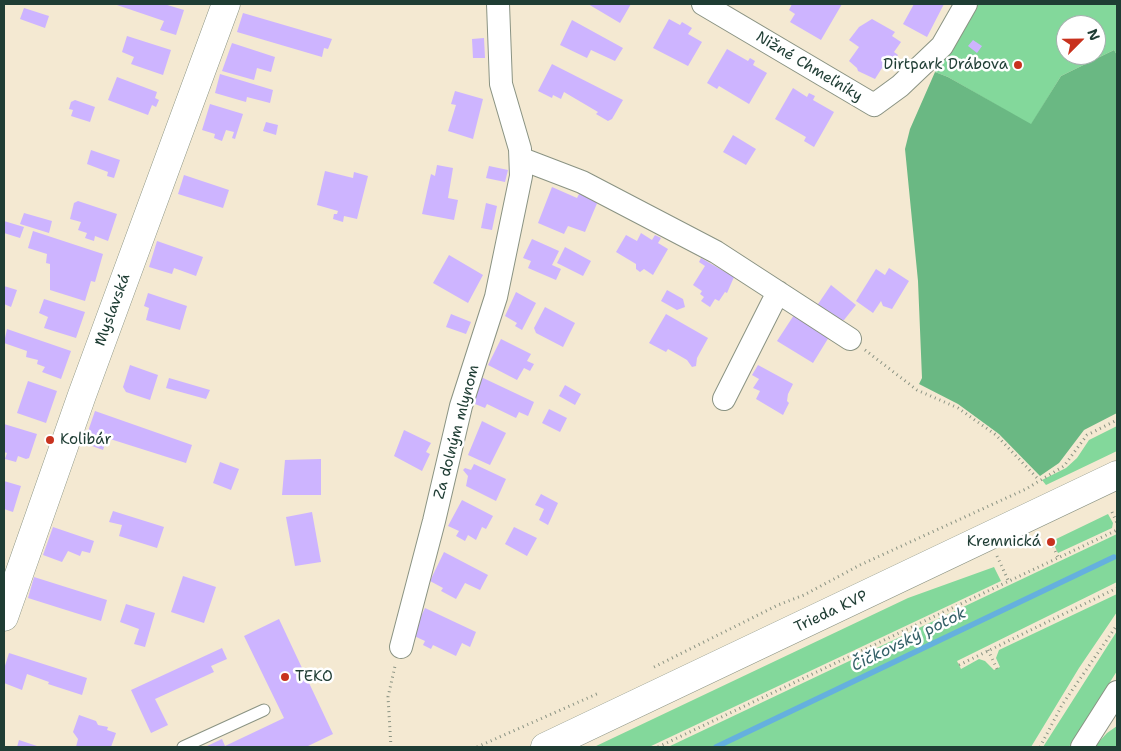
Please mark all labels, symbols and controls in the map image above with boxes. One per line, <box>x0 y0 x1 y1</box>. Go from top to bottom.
north arrow <box>1056 15 1106 65</box>
text: N <box>1083 26 1104 43</box>
street label: Nižné Chmeľníky <box>752 28 866 106</box>
place label: Dirtpark Drábova <box>883 56 1008 74</box>
marker: Dirtpark Drábova <box>1012 59 1024 71</box>
street label: Myslavská <box>92 271 134 349</box>
street label: Za dolným mlynom <box>430 363 484 501</box>
place label: Kolibár <box>60 431 112 449</box>
marker: Kolibár <box>44 434 56 446</box>
place label: Kremnická <box>967 533 1041 551</box>
marker: Kremnická <box>1045 536 1057 548</box>
street label: Trieda KVP <box>791 587 871 637</box>
water label: Čičkovský potok <box>848 604 970 676</box>
place label: TEKO <box>295 668 333 686</box>
marker: TEKO <box>279 671 291 683</box>

